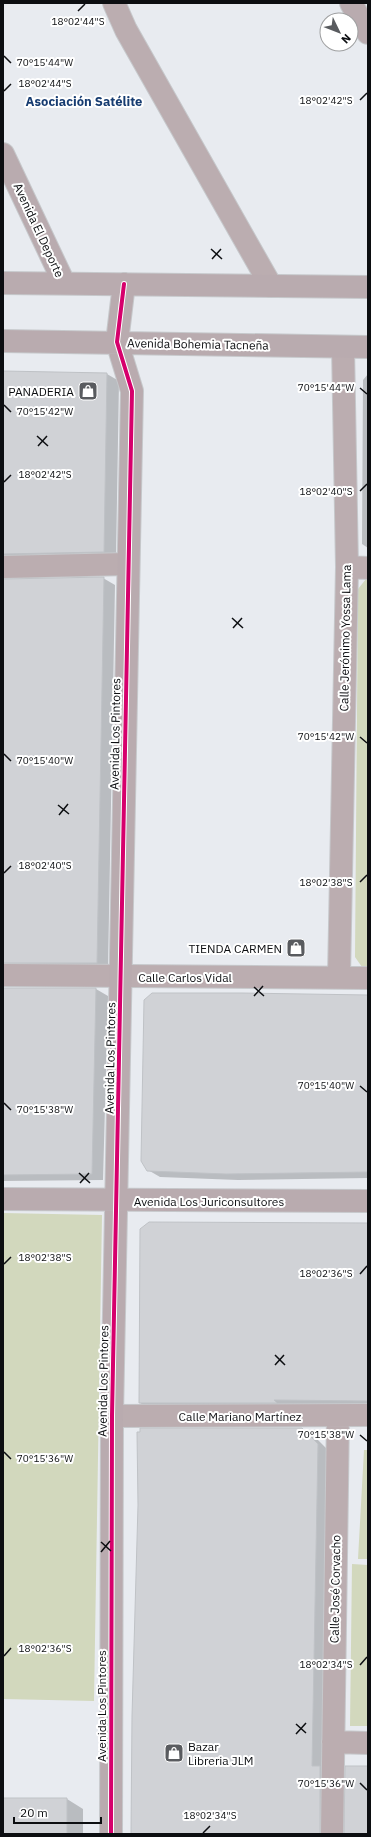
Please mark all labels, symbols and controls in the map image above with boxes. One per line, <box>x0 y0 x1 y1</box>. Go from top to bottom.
north arrow <box>319 12 359 52</box>
text: 18°02'44"S <box>51 15 105 28</box>
text: N <box>338 31 354 47</box>
text: 70°15'44"W <box>17 56 73 69</box>
text: 18°02'44"S <box>18 77 72 90</box>
district label: Asociación Satélite <box>26 93 142 110</box>
text: 18°02'42"S <box>299 94 353 107</box>
street label: Avenida El Deporte <box>11 180 68 280</box>
street label: Avenida Bohemia Tacneña <box>127 335 270 353</box>
shop icon: PANADERIA <box>77 380 99 402</box>
text: 70°15'44"W <box>298 381 354 394</box>
place label: PANADERIA <box>8 384 74 399</box>
text: 70°15'42"W <box>17 405 73 418</box>
text: 18°02'42"S <box>18 468 72 481</box>
text: 18°02'40"S <box>299 485 353 498</box>
street label: Calle Jerónimo Yossa Lama <box>336 564 354 711</box>
street label: Avenida Los Pintores <box>107 678 123 790</box>
text: 70°15'42"W <box>298 730 354 743</box>
text: 70°15'40"W <box>17 754 73 767</box>
text: 18°02'40"S <box>18 859 72 872</box>
text: 18°02'38"S <box>299 876 353 889</box>
shop icon: TIENDA CARMEN <box>285 937 307 959</box>
place label: TIENDA CARMEN <box>188 941 282 956</box>
street label: Calle Carlos Vidal <box>138 970 232 985</box>
street label: Avenida Los Pintores <box>102 1002 118 1114</box>
text: 70°15'40"W <box>298 1079 354 1092</box>
text: 70°15'38"W <box>17 1103 73 1116</box>
street label: Avenida Los Juriconsultores <box>134 1194 284 1209</box>
text: 18°02'38"S <box>18 1251 72 1264</box>
text: 18°02'36"S <box>299 1267 353 1280</box>
street label: Avenida Los Pintores <box>95 1325 111 1437</box>
street label: Calle Mariano Martínez <box>179 1409 302 1424</box>
text: 70°15'38"W <box>298 1428 354 1441</box>
text: 70°15'36"W <box>17 1452 73 1465</box>
street label: Calle José Corvacho <box>327 1534 343 1643</box>
text: 18°02'36"S <box>18 1642 72 1655</box>
street label: Avenida Los Pintores <box>94 1650 109 1762</box>
text: 18°02'34"S <box>299 1658 353 1671</box>
place label: Bazar Libreria JLM <box>188 1739 253 1768</box>
shop icon: Bazar Libreria JLM <box>163 1742 185 1764</box>
text: 70°15'36"W <box>298 1777 354 1790</box>
scale bar <box>14 1799 101 1825</box>
text: 20 m <box>20 1805 48 1820</box>
text: 18°02'34"S <box>183 1809 237 1822</box>

